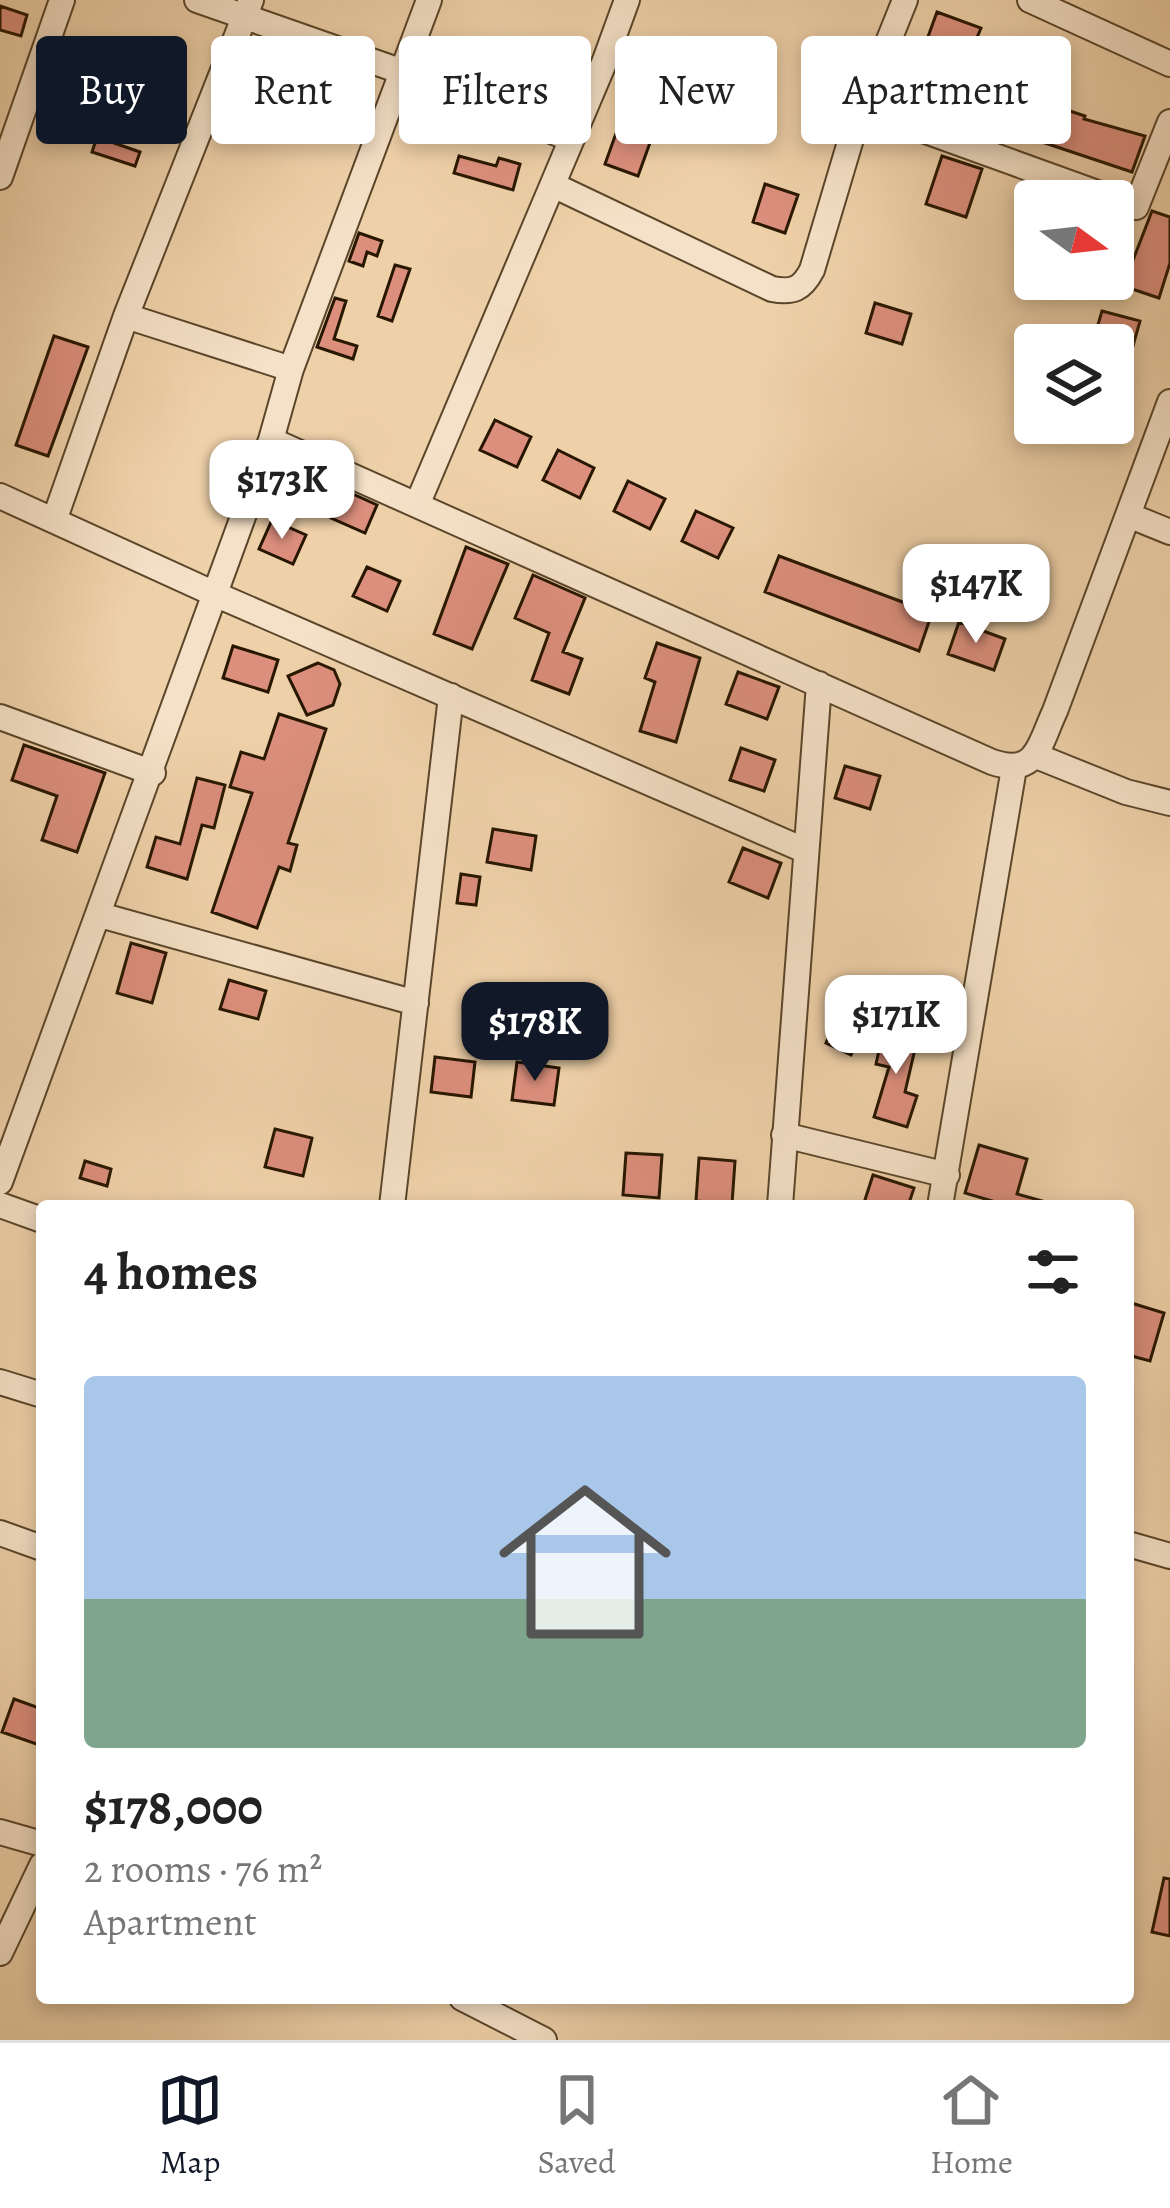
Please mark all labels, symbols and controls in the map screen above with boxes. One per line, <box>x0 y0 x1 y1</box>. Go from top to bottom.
chip: Buy <box>36 36 187 144</box>
chip: Rent <box>211 36 375 144</box>
chip: Filters <box>399 36 591 144</box>
chip: New <box>615 36 777 144</box>
chip: Apartment <box>801 36 1071 144</box>
north arrow <box>1014 180 1134 300</box>
map controls <box>1014 180 1134 444</box>
button: layers <box>1014 324 1134 444</box>
pin: $173K <box>198 440 366 542</box>
text: $173K <box>236 452 328 505</box>
pin: $147K <box>892 544 1060 646</box>
text: $147K <box>930 556 1022 609</box>
pin: $171K <box>812 975 980 1077</box>
pin: $178K <box>451 982 619 1084</box>
text: $171K <box>852 987 940 1040</box>
text: $178K <box>488 994 582 1047</box>
text: 4 homes <box>84 1237 258 1307</box>
icon: filters <box>1020 1239 1086 1305</box>
icon: home <box>477 1454 693 1670</box>
text: $178,000 <box>84 1772 263 1842</box>
text: 2 rooms · 76 m² <box>84 1842 322 1895</box>
text: Apartment <box>84 1895 257 1948</box>
tab: Map <box>157 2067 223 2184</box>
tab: Saved <box>537 2067 616 2184</box>
tab: Home <box>930 2067 1013 2184</box>

